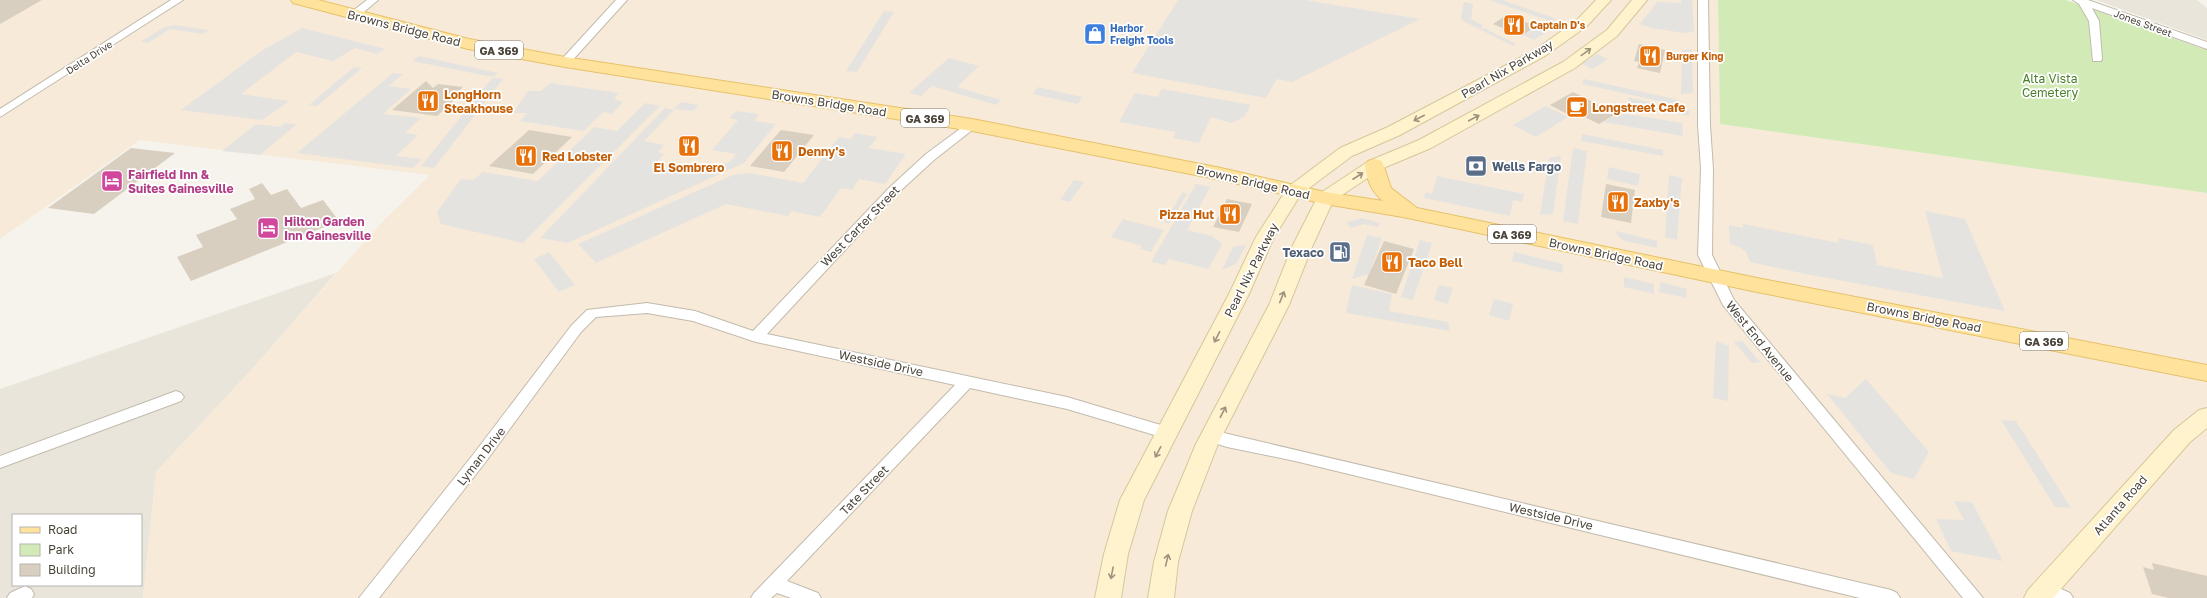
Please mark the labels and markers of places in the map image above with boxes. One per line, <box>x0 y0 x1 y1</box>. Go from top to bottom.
restaurant icon: Captain D's <box>1501 12 1527 38</box>
place label: Captain D's <box>1530 19 1586 31</box>
shop icon: Harbor Freight Tools <box>1082 21 1108 47</box>
place label: Harbor Freight Tools <box>1110 22 1174 46</box>
restaurant icon: Burger King <box>1637 43 1663 69</box>
place label: Burger King <box>1666 50 1723 62</box>
place label: LongHorn Steakhouse <box>444 87 513 116</box>
restaurant icon: LongHorn Steakhouse <box>415 88 441 114</box>
cafe icon: Longstreet Cafe <box>1564 94 1590 120</box>
place label: Longstreet Cafe <box>1592 100 1685 115</box>
restaurant icon: El Sombrero <box>676 133 702 159</box>
restaurant icon: Denny's <box>769 138 795 164</box>
restaurant icon: Red Lobster <box>513 143 539 169</box>
place label: Denny's <box>798 144 845 159</box>
place label: Red Lobster <box>542 149 613 164</box>
bank icon: Wells Fargo <box>1463 153 1489 179</box>
place label: Wells Fargo <box>1492 159 1561 174</box>
place label: El Sombrero <box>654 160 724 175</box>
place label: Fairfield Inn & Suites Gainesville <box>128 167 234 196</box>
hotel icon: Fairfield Inn & Suites Gainesville <box>99 168 125 194</box>
restaurant icon: Zaxby's <box>1605 189 1631 215</box>
place label: Zaxby's <box>1634 195 1680 210</box>
restaurant icon: Pizza Hut <box>1217 201 1243 227</box>
place label: Pizza Hut <box>1159 207 1214 222</box>
place label: Hilton Garden Inn Gainesville <box>284 214 371 243</box>
hotel icon: Hilton Garden Inn Gainesville <box>255 215 281 241</box>
fuel station icon: Texaco <box>1327 239 1353 265</box>
place label: Texaco <box>1282 245 1324 260</box>
restaurant icon: Taco Bell <box>1379 249 1405 275</box>
place label: Taco Bell <box>1408 255 1462 270</box>

